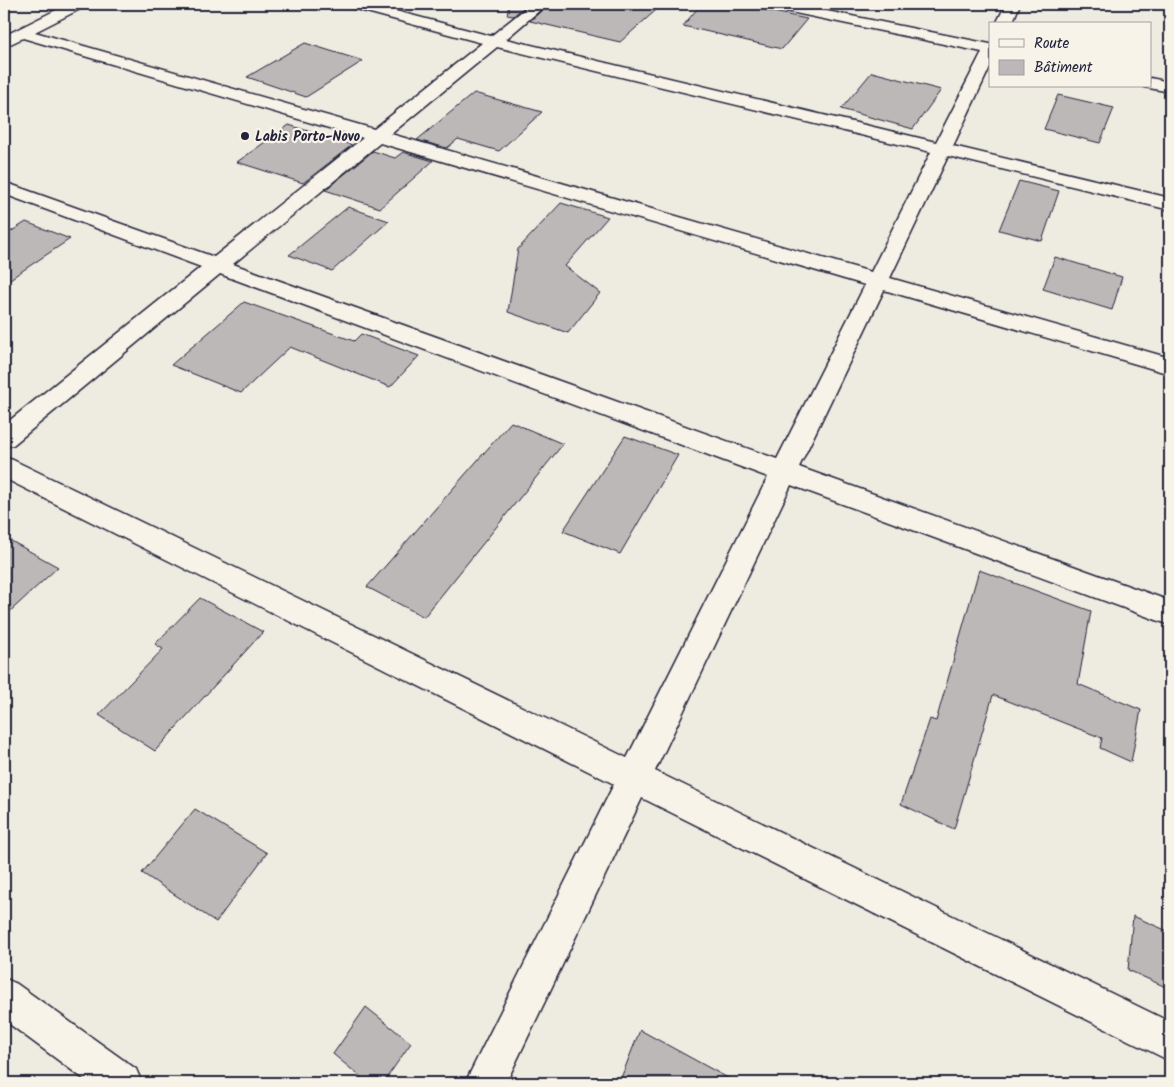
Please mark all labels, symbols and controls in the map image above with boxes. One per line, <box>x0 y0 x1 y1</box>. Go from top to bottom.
legend <box>989 22 1152 88</box>
text: Route <box>1034 32 1070 56</box>
text: Bâtiment <box>1034 56 1093 80</box>
place label: Labis Porto-Novo <box>255 126 361 148</box>
marker: Labis Porto-Novo <box>239 130 251 142</box>

